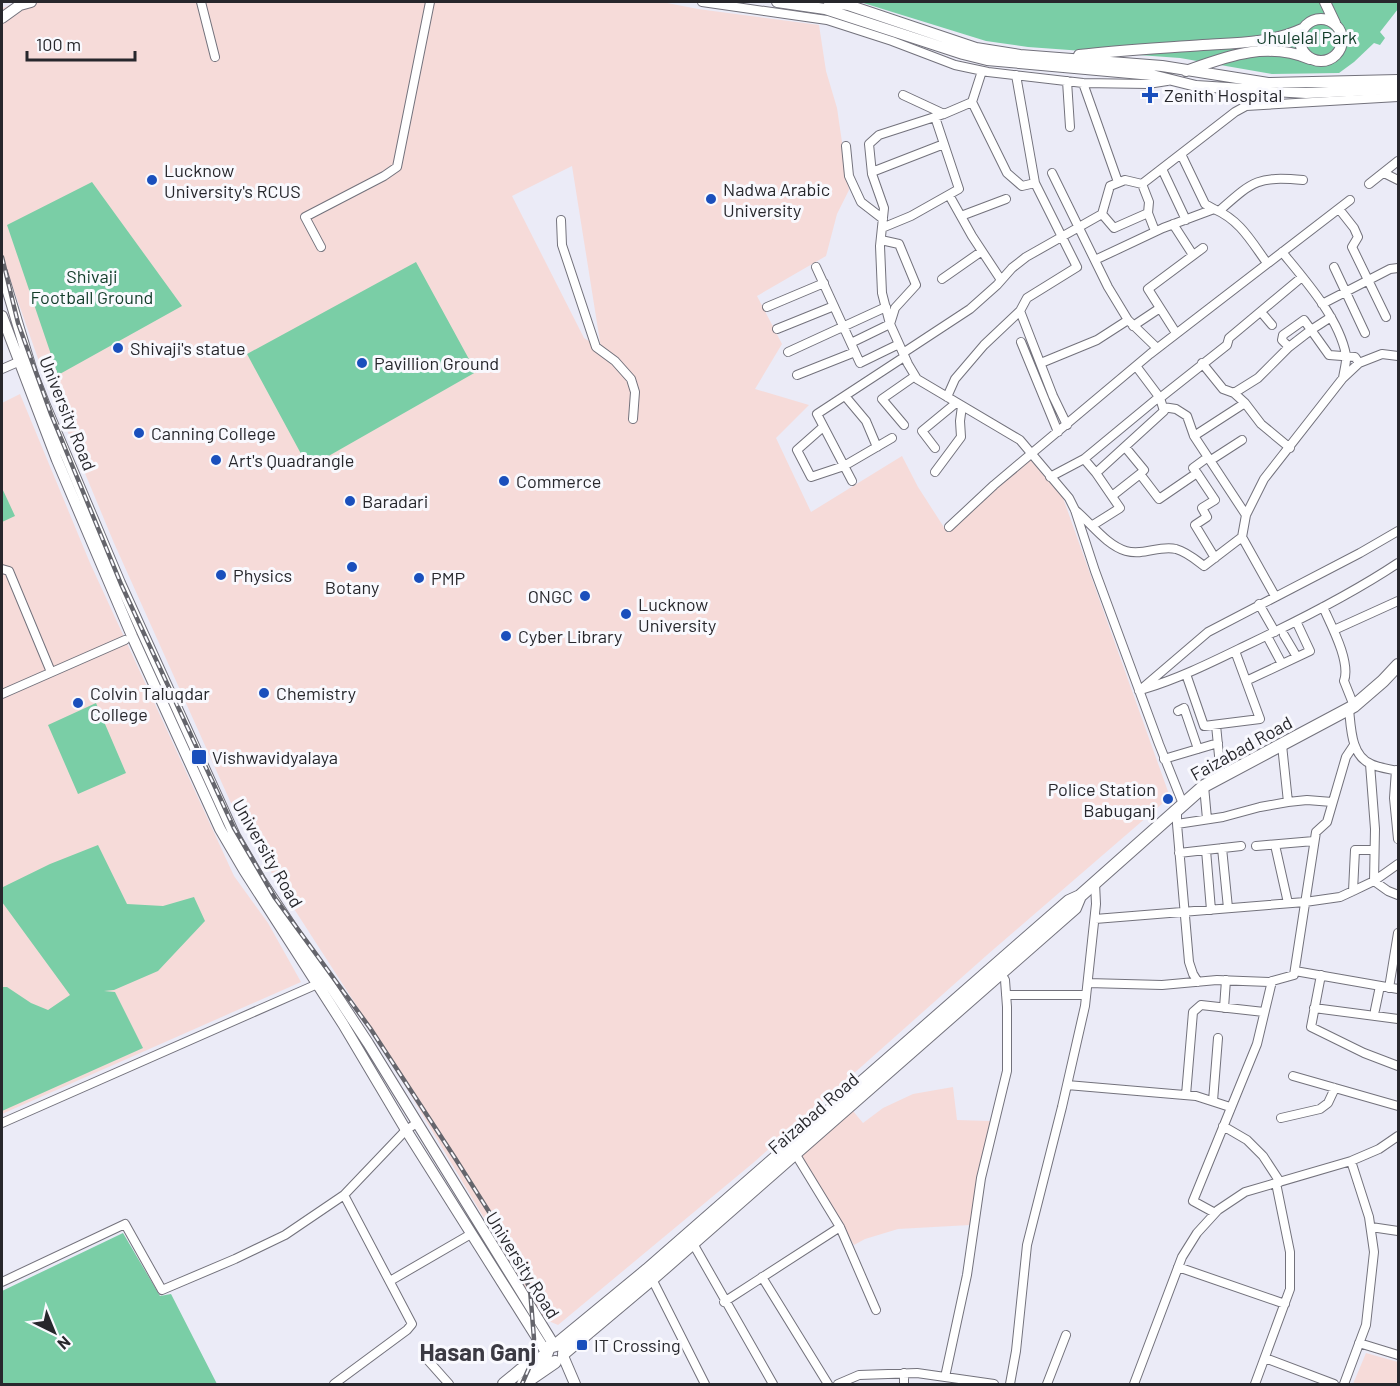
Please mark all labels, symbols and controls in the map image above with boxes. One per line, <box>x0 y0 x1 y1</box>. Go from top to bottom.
scale bar <box>27 24 135 62</box>
park label: Jhulelal Park <box>1257 26 1357 48</box>
text: 100 m <box>36 33 81 55</box>
place label: Zenith Hospital <box>1164 84 1282 106</box>
marker: Zenith Hospital <box>1141 86 1159 104</box>
place label: Lucknow University's RCUS <box>164 159 301 202</box>
marker: Lucknow University's RCUS <box>145 173 159 187</box>
place label: Nadwa Arabic University <box>723 178 830 221</box>
marker: Nadwa Arabic University <box>704 192 718 206</box>
park label: Shivaji Football Ground <box>31 265 153 308</box>
place label: Shivaji's statue <box>130 337 246 359</box>
marker: Shivaji's statue <box>111 341 125 355</box>
street label: University Road <box>35 352 101 474</box>
place label: Pavillion Ground <box>374 352 499 374</box>
marker: Pavillion Ground <box>355 356 369 370</box>
place label: Canning College <box>151 422 276 444</box>
marker: Canning College <box>132 426 146 440</box>
place label: Art's Quadrangle <box>228 449 354 471</box>
marker: Art's Quadrangle <box>209 453 223 467</box>
place label: Commerce <box>516 470 601 492</box>
marker: Commerce <box>497 474 511 488</box>
place label: Baradari <box>362 490 428 512</box>
marker: Baradari <box>343 494 357 508</box>
marker: Botany <box>345 560 359 574</box>
place label: Physics <box>233 564 292 586</box>
place label: PMP <box>431 567 465 589</box>
marker: Physics <box>214 568 228 582</box>
marker: PMP <box>412 571 426 585</box>
place label: Botany <box>325 576 379 598</box>
place label: ONGC <box>528 585 573 607</box>
marker: ONGC <box>578 589 592 603</box>
place label: Lucknow University <box>638 593 716 636</box>
marker: Lucknow University <box>619 607 633 621</box>
place label: Cyber Library <box>518 625 622 647</box>
marker: Cyber Library <box>499 629 513 643</box>
place label: Colvin Taluqdar College <box>90 682 210 725</box>
place label: Chemistry <box>276 682 356 704</box>
marker: Chemistry <box>257 686 271 700</box>
marker: Colvin Taluqdar College <box>71 696 85 710</box>
street label: Faizabad Road <box>1186 711 1296 785</box>
place label: Vishwavidyalaya <box>212 746 338 768</box>
marker: Vishwavidyalaya <box>190 748 208 766</box>
place label: Police Station Babuganj <box>1048 778 1156 821</box>
marker: Police Station Babuganj <box>1161 792 1175 806</box>
street label: University Road <box>228 795 308 911</box>
street label: Faizabad Road <box>763 1068 863 1158</box>
street label: University Road <box>481 1208 565 1322</box>
north arrow <box>24 1302 84 1362</box>
text: N <box>54 1333 75 1354</box>
place label: IT Crossing <box>594 1334 681 1356</box>
district label: Hasan Ganj <box>420 1337 536 1366</box>
marker: IT Crossing <box>575 1338 589 1352</box>

